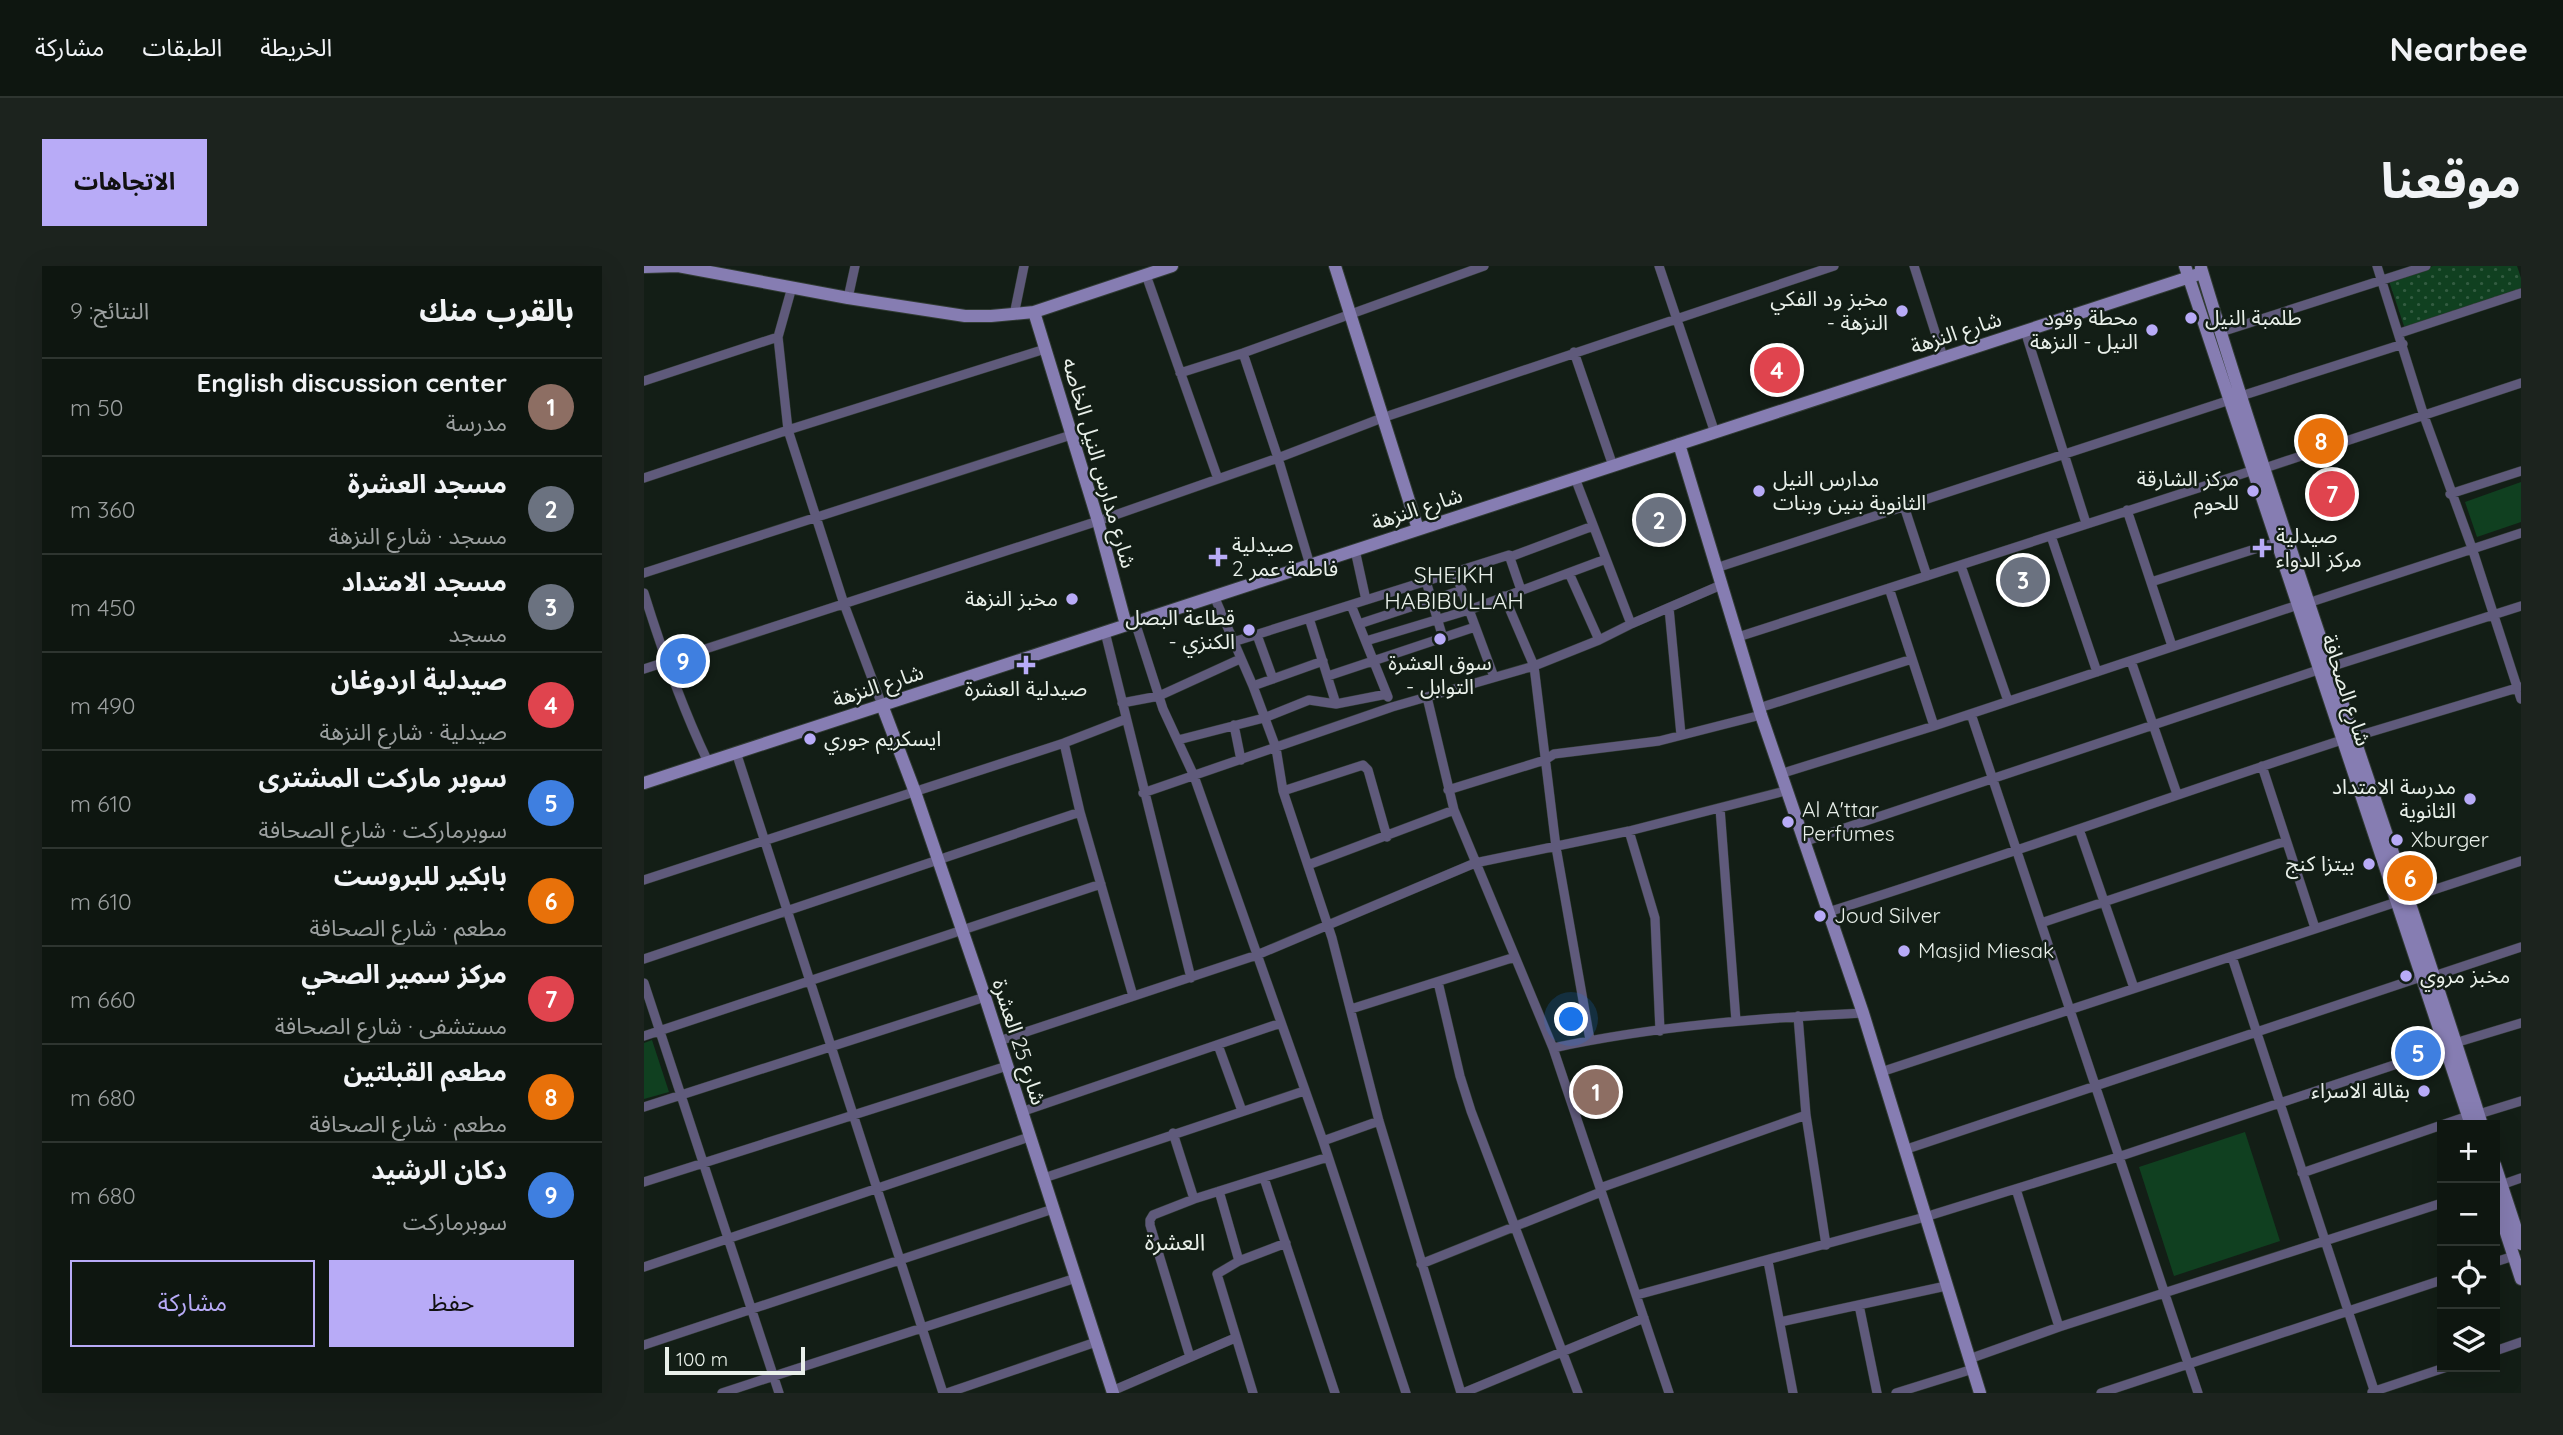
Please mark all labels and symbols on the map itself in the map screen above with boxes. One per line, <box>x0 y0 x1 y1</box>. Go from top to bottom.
place label: مخبز ود الفكي - النزهة <box>1770 285 1888 335</box>
marker: مخبز ود الفكي - النزهة <box>1894 303 1910 319</box>
place label: محطة وقود النيل - النزهة <box>2030 304 2138 354</box>
place label: طلمبة النيل <box>2205 304 2302 330</box>
street label: شارع النزهة <box>1907 305 2005 362</box>
marker: طلمبة النيل <box>2183 310 2199 326</box>
marker: محطة وقود النيل - النزهة <box>2144 322 2160 338</box>
pin: 4 <box>1754 344 1800 396</box>
street label: شارع مدارس النيل الخاصه <box>1055 354 1142 572</box>
pin: 8 <box>2298 415 2344 467</box>
place label: مدارس النيل الثانوية بنين وبنات <box>1773 465 1926 515</box>
place label: مركز الشارقة للحوم <box>2137 465 2239 519</box>
pin: 7 <box>2309 468 2355 520</box>
street label: شارع النزهة <box>1368 481 1466 538</box>
marker: مدارس النيل الثانوية بنين وبنات <box>1751 483 1767 499</box>
marker: مركز الشارقة للحوم <box>2245 483 2261 499</box>
pin: 2 <box>1636 494 1682 546</box>
place label: صيدلية مركز الدواء <box>2276 522 2362 572</box>
place label: صيدلية فاطمة عمر 2 <box>1232 531 1338 581</box>
marker: صيدلية مركز الدواء <box>2254 540 2270 556</box>
marker: صيدلية فاطمة عمر 2 <box>1210 549 1226 565</box>
pin: 3 <box>2000 554 2046 606</box>
district label: SHEIKH HABIBULLAH <box>1384 560 1524 615</box>
place label: مخبز النزهة <box>965 585 1058 611</box>
marker: مخبز النزهة <box>1064 591 1080 607</box>
place label: قطاعة البصل - الكنزي <box>1125 604 1235 658</box>
marker: قطاعة البصل - الكنزي <box>1241 622 1257 638</box>
street label: شارع الصحافة <box>2314 630 2377 750</box>
marker: سوق العشرة - التوابل <box>1432 631 1448 647</box>
pin: 9 <box>660 635 706 687</box>
place label: سوق العشرة - التوابل <box>1388 649 1492 699</box>
marker: صيدلية العشرة <box>1018 657 1034 673</box>
street label: شارع النزهة <box>829 658 927 715</box>
place label: صيدلية العشرة <box>965 675 1087 701</box>
place label: ايسكريم جوري <box>824 725 941 755</box>
marker: ايسكريم جوري <box>802 731 818 747</box>
place label: مدرسة الامتداد الثانوية <box>2332 773 2456 823</box>
marker: مدرسة الامتداد الثانوية <box>2462 791 2478 807</box>
place label: Al A'ttar Perfumes <box>1802 796 1895 846</box>
marker: Al A'ttar Perfumes <box>1780 814 1796 830</box>
place label: Xburger <box>2411 826 2489 852</box>
marker: Xburger <box>2389 832 2405 848</box>
place label: بيتزا كنج <box>2286 850 2355 879</box>
pin: 6 <box>2387 852 2433 904</box>
marker: بيتزا كنج <box>2361 856 2377 872</box>
place label: Joud Silver <box>1834 902 1941 928</box>
marker: Joud Silver <box>1812 908 1828 924</box>
place label: Masjid Miesak <box>1918 937 2054 963</box>
marker: Masjid Miesak <box>1896 943 1912 959</box>
place label: مخبز مروي <box>2420 962 2510 992</box>
marker: مخبز مروي <box>2398 968 2414 984</box>
street label: شارع 25 العشرة <box>985 976 1053 1109</box>
your location <box>1554 1002 1588 1036</box>
pin: 5 <box>2395 1027 2441 1079</box>
pin: 1 <box>1573 1066 1619 1118</box>
place label: بقالة الاسراء <box>2311 1077 2410 1103</box>
marker: بقالة الاسراء <box>2416 1083 2432 1099</box>
district label: العشرة <box>1145 1227 1205 1256</box>
scale bar <box>665 1344 805 1376</box>

